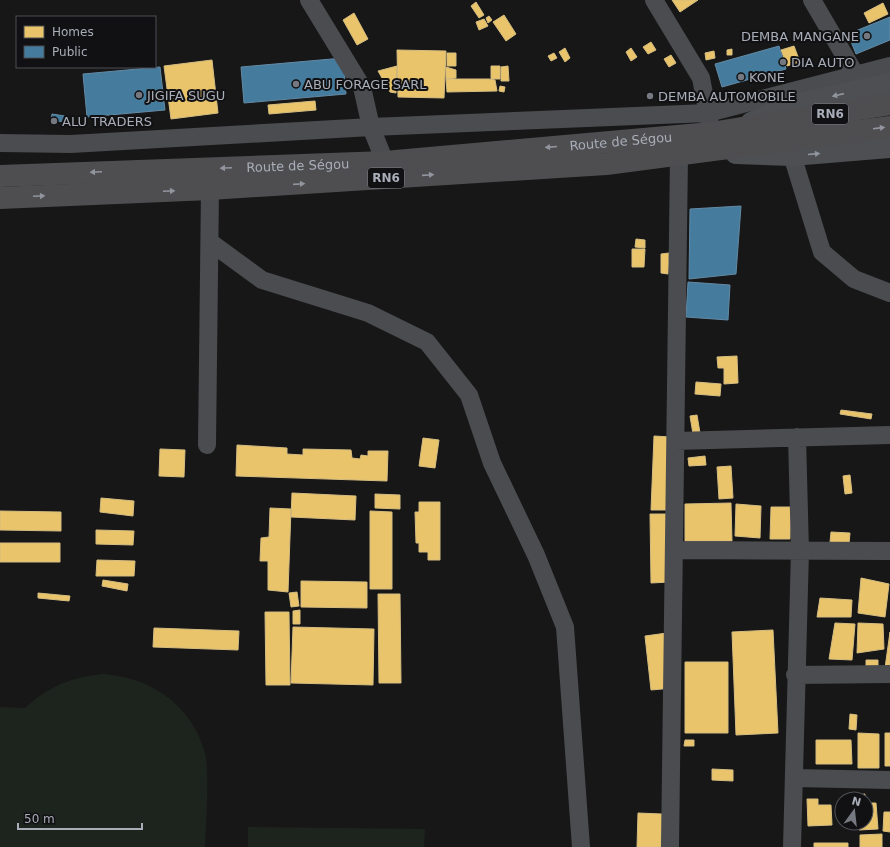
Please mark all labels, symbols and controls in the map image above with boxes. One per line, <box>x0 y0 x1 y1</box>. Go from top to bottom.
legend <box>16 16 156 68</box>
text: Homes <box>52 25 94 39</box>
place label: DEMBA MANGANE <box>741 29 859 44</box>
marker: DEMBA MANGANE <box>862 31 872 41</box>
text: Public <box>52 45 88 59</box>
place label: DIA AUTO <box>791 55 854 70</box>
marker: DIA AUTO <box>778 57 788 67</box>
place label: KONE <box>749 70 785 85</box>
marker: KONE <box>736 72 746 82</box>
place label: ABU FORAGE SARL <box>304 77 427 92</box>
marker: ABU FORAGE SARL <box>291 79 301 89</box>
place label: JIGIFA SUGU <box>146 88 225 103</box>
place label: DEMBA AUTOMOBILE <box>658 89 796 104</box>
marker: JIGIFA SUGU <box>134 90 144 100</box>
marker: DEMBA AUTOMOBILE <box>645 91 655 101</box>
one-way arrow <box>832 93 844 99</box>
road number: RN6 <box>812 104 848 124</box>
place label: ALU TRADERS <box>62 114 152 129</box>
marker: ALU TRADERS <box>49 116 59 126</box>
one-way arrow <box>873 125 885 131</box>
street label: Route de Ségou <box>569 129 673 153</box>
one-way arrow <box>545 144 557 151</box>
one-way arrow <box>808 150 820 157</box>
street label: Route de Ségou <box>246 156 350 175</box>
one-way arrow <box>220 164 232 171</box>
road number: RN6 <box>368 168 404 188</box>
one-way arrow <box>90 169 102 176</box>
one-way arrow <box>422 172 434 179</box>
one-way arrow <box>293 180 305 187</box>
one-way arrow <box>163 188 176 194</box>
one-way arrow <box>33 193 46 199</box>
north arrow <box>834 791 874 831</box>
text: N <box>850 794 863 809</box>
scale bar <box>18 805 142 831</box>
text: 50 m <box>24 812 55 826</box>

